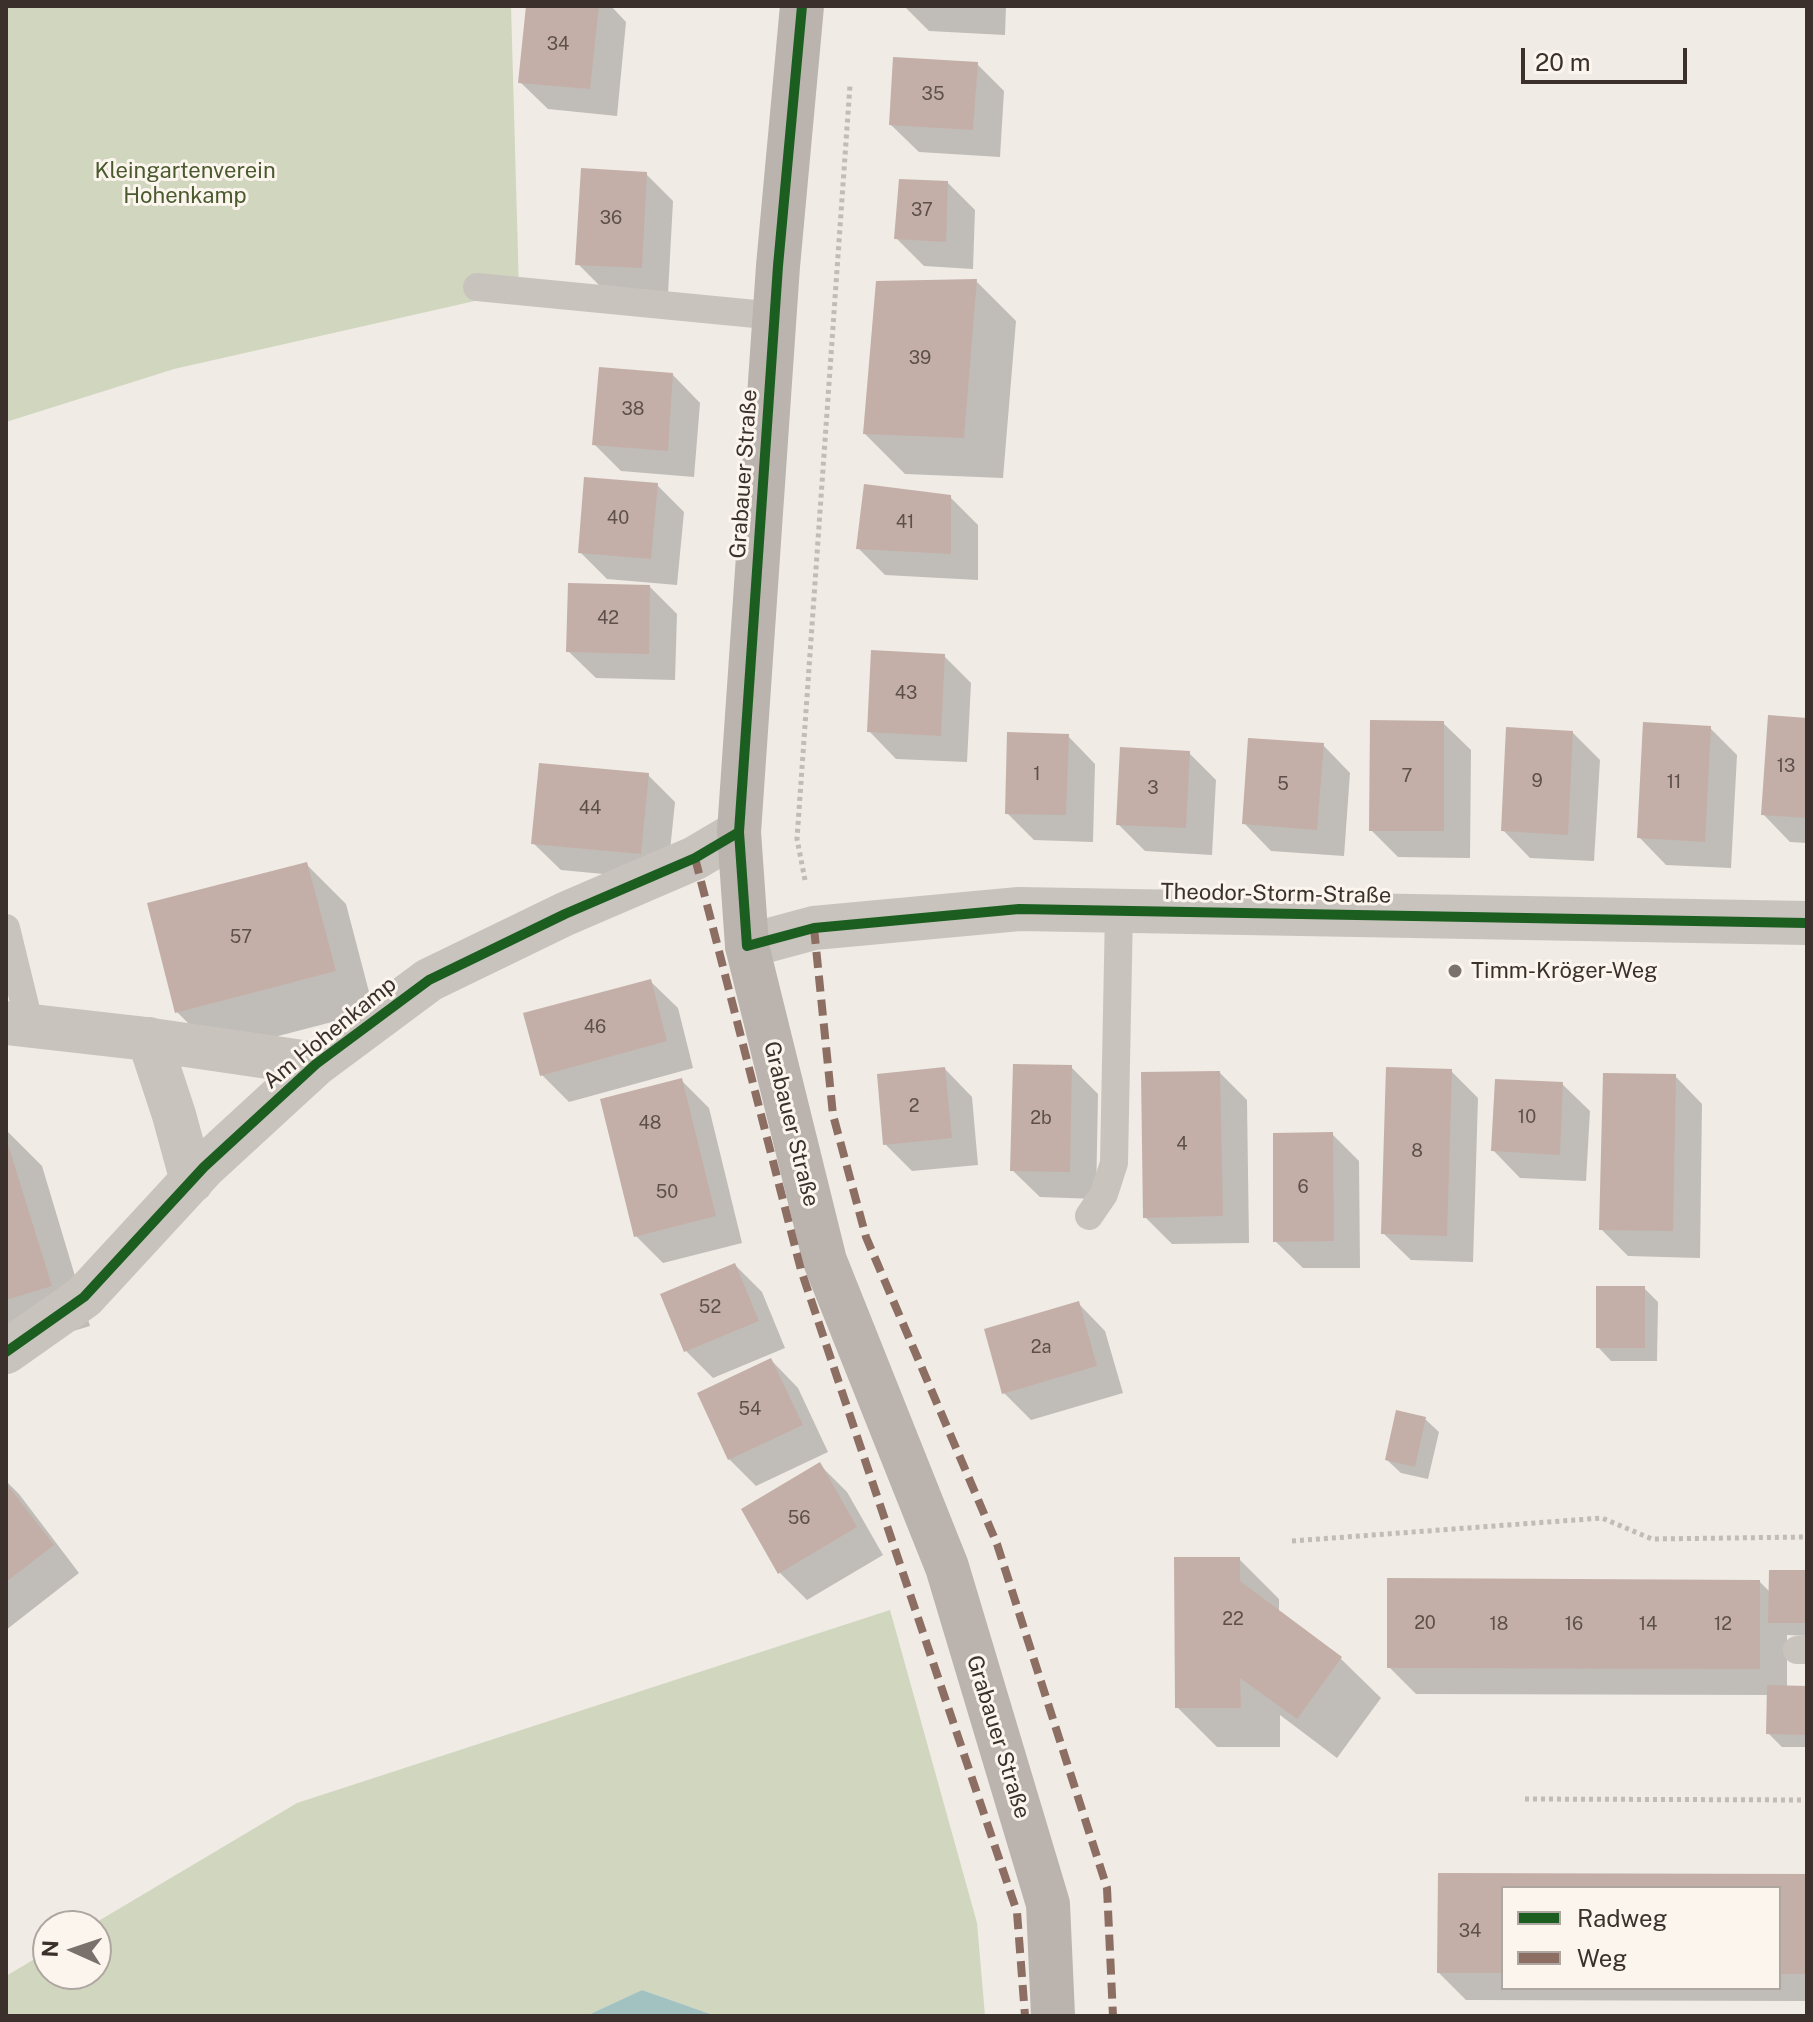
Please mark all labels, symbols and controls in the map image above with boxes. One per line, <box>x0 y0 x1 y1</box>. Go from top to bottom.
scale bar <box>1525 32 1691 82</box>
house number: 34 <box>547 33 569 55</box>
text: 20 m <box>1535 48 1591 76</box>
house number: 35 <box>922 83 944 105</box>
park label: Kleingartenverein Hohenkamp <box>94 158 276 210</box>
house number: 37 <box>911 199 933 221</box>
house number: 36 <box>600 207 622 229</box>
house number: 39 <box>909 347 931 369</box>
street label: Grabauer Straße <box>725 389 763 559</box>
house number: 38 <box>622 398 644 420</box>
house number: 40 <box>607 507 629 529</box>
house number: 41 <box>896 511 914 533</box>
house number: 42 <box>597 607 619 629</box>
house number: 43 <box>895 682 917 704</box>
house number: 13 <box>1777 755 1795 777</box>
house number: 1 <box>1033 763 1041 785</box>
house number: 7 <box>1402 765 1412 787</box>
house number: 9 <box>1531 770 1543 792</box>
house number: 11 <box>1667 771 1681 793</box>
house number: 5 <box>1277 773 1289 795</box>
house number: 3 <box>1147 777 1159 799</box>
house number: 44 <box>579 797 601 819</box>
street label: Theodor-Storm-Straße <box>1160 879 1392 909</box>
house number: 57 <box>230 926 252 948</box>
place label: Timm-Kröger-Weg <box>1471 958 1658 984</box>
marker: Timm-Kröger-Weg <box>1446 962 1464 980</box>
street label: Am Hohenkamp <box>258 971 402 1095</box>
house number: 46 <box>584 1016 606 1038</box>
street label: Grabauer Straße <box>758 1039 824 1209</box>
house number: 2 <box>909 1095 919 1117</box>
house number: 10 <box>1518 1106 1536 1128</box>
house number: 2b <box>1030 1107 1052 1129</box>
house number: 48 <box>639 1112 661 1134</box>
house number: 4 <box>1176 1133 1188 1155</box>
house number: 8 <box>1411 1140 1423 1162</box>
house number: 6 <box>1297 1176 1309 1198</box>
house number: 50 <box>656 1181 678 1203</box>
house number: 52 <box>699 1296 721 1318</box>
house number: 2a <box>1031 1336 1051 1358</box>
house number: 54 <box>739 1398 761 1420</box>
house number: 56 <box>788 1507 810 1529</box>
house number: 22 <box>1222 1608 1244 1630</box>
house number: 20 <box>1414 1612 1436 1634</box>
house number: 18 <box>1490 1613 1508 1635</box>
house number: 16 <box>1565 1613 1583 1635</box>
house number: 14 <box>1639 1613 1657 1635</box>
house number: 12 <box>1714 1613 1732 1635</box>
street label: Grabauer Straße <box>961 1652 1035 1822</box>
legend <box>1501 1886 1781 1990</box>
text: Radweg <box>1577 1904 1668 1932</box>
north arrow <box>32 1910 112 1990</box>
house number: 34 <box>1459 1920 1481 1942</box>
text: N <box>37 1940 63 1958</box>
text: Weg <box>1577 1944 1627 1972</box>

